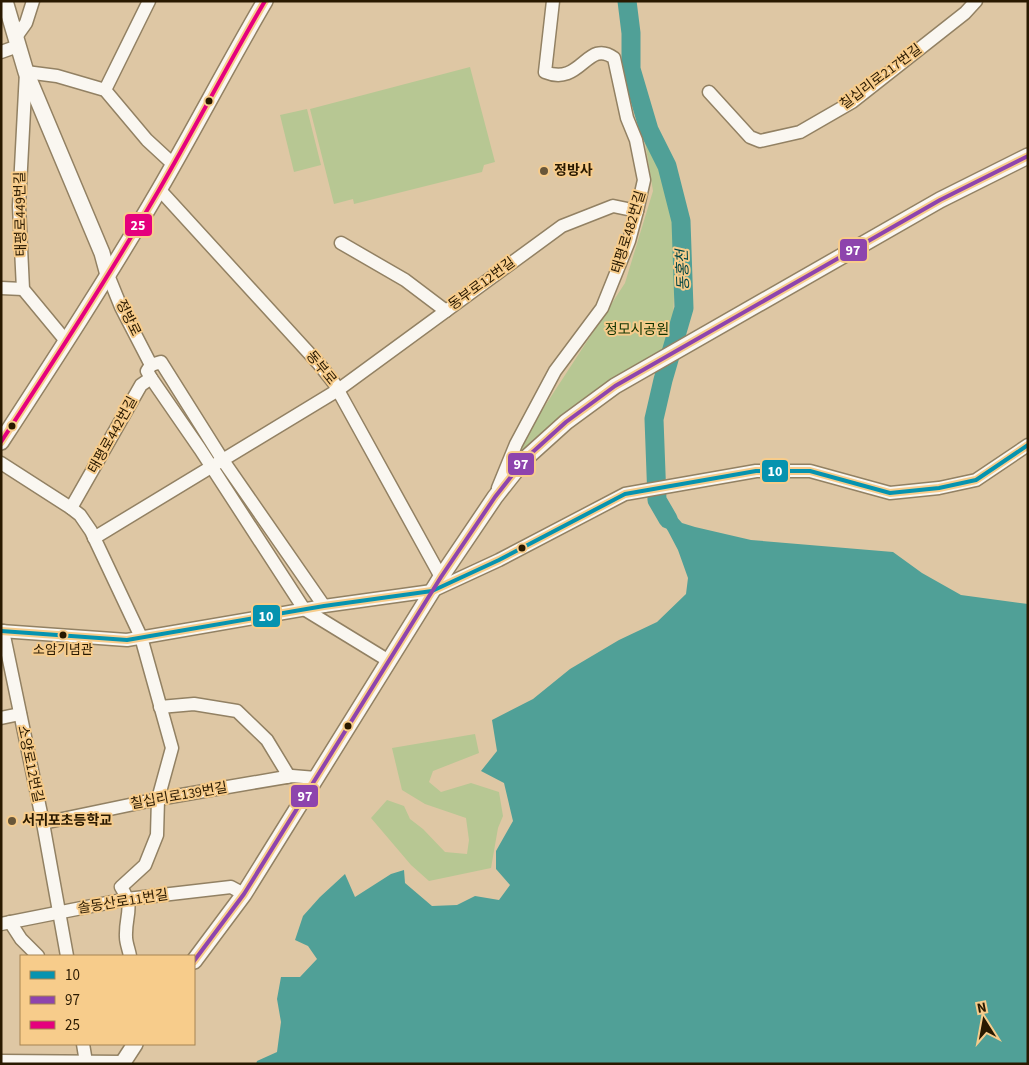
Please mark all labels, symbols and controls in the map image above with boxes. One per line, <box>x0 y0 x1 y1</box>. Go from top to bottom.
street label: 칠십리로217번길 <box>836 39 926 115</box>
unlabelled marker <box>204 96 214 106</box>
place label: 정방사 <box>554 161 593 181</box>
marker: 정방사 <box>538 165 550 177</box>
street label: 태평로449번길 <box>10 171 32 257</box>
street label: 태평로482번길 <box>607 188 651 276</box>
line badge: 25 <box>124 213 153 237</box>
text: 25 <box>131 216 145 236</box>
line badge: 97 <box>839 238 868 262</box>
text: 97 <box>846 241 860 261</box>
water label: 동홍천 <box>672 247 694 291</box>
street label: 동부로12번길 <box>444 253 520 315</box>
street label: 정방로 <box>111 296 146 340</box>
park label: 정모시공원 <box>605 320 669 340</box>
street label: 동부로 <box>301 347 341 389</box>
street label: 태평로442번길 <box>84 393 142 477</box>
unlabelled marker <box>7 421 17 431</box>
line badge: 97 <box>507 452 535 476</box>
text: 97 <box>514 455 528 475</box>
line badge: 10 <box>761 459 789 483</box>
text: 10 <box>768 462 782 482</box>
unlabelled marker <box>517 543 527 553</box>
line badge: 10 <box>252 604 281 628</box>
text: 10 <box>259 607 273 627</box>
marker: 소암기념관 <box>58 630 68 640</box>
place label: 소암기념관 <box>33 641 93 659</box>
unlabelled marker <box>343 721 353 731</box>
street label: 소양로12번길 <box>12 724 48 804</box>
street label: 칠십리로139번길 <box>129 778 229 814</box>
line badge: 97 <box>290 784 319 808</box>
text: 97 <box>298 787 312 807</box>
place label: 서귀포초등학교 <box>22 811 112 831</box>
marker: 서귀포초등학교 <box>6 815 18 827</box>
street label: 솔동산로11번길 <box>76 885 170 919</box>
legend <box>20 955 195 1045</box>
text: 10 <box>65 965 80 986</box>
text: 97 <box>65 990 80 1011</box>
north arrow <box>959 995 1009 1045</box>
text: N <box>975 998 988 1019</box>
text: 25 <box>65 1015 80 1036</box>

